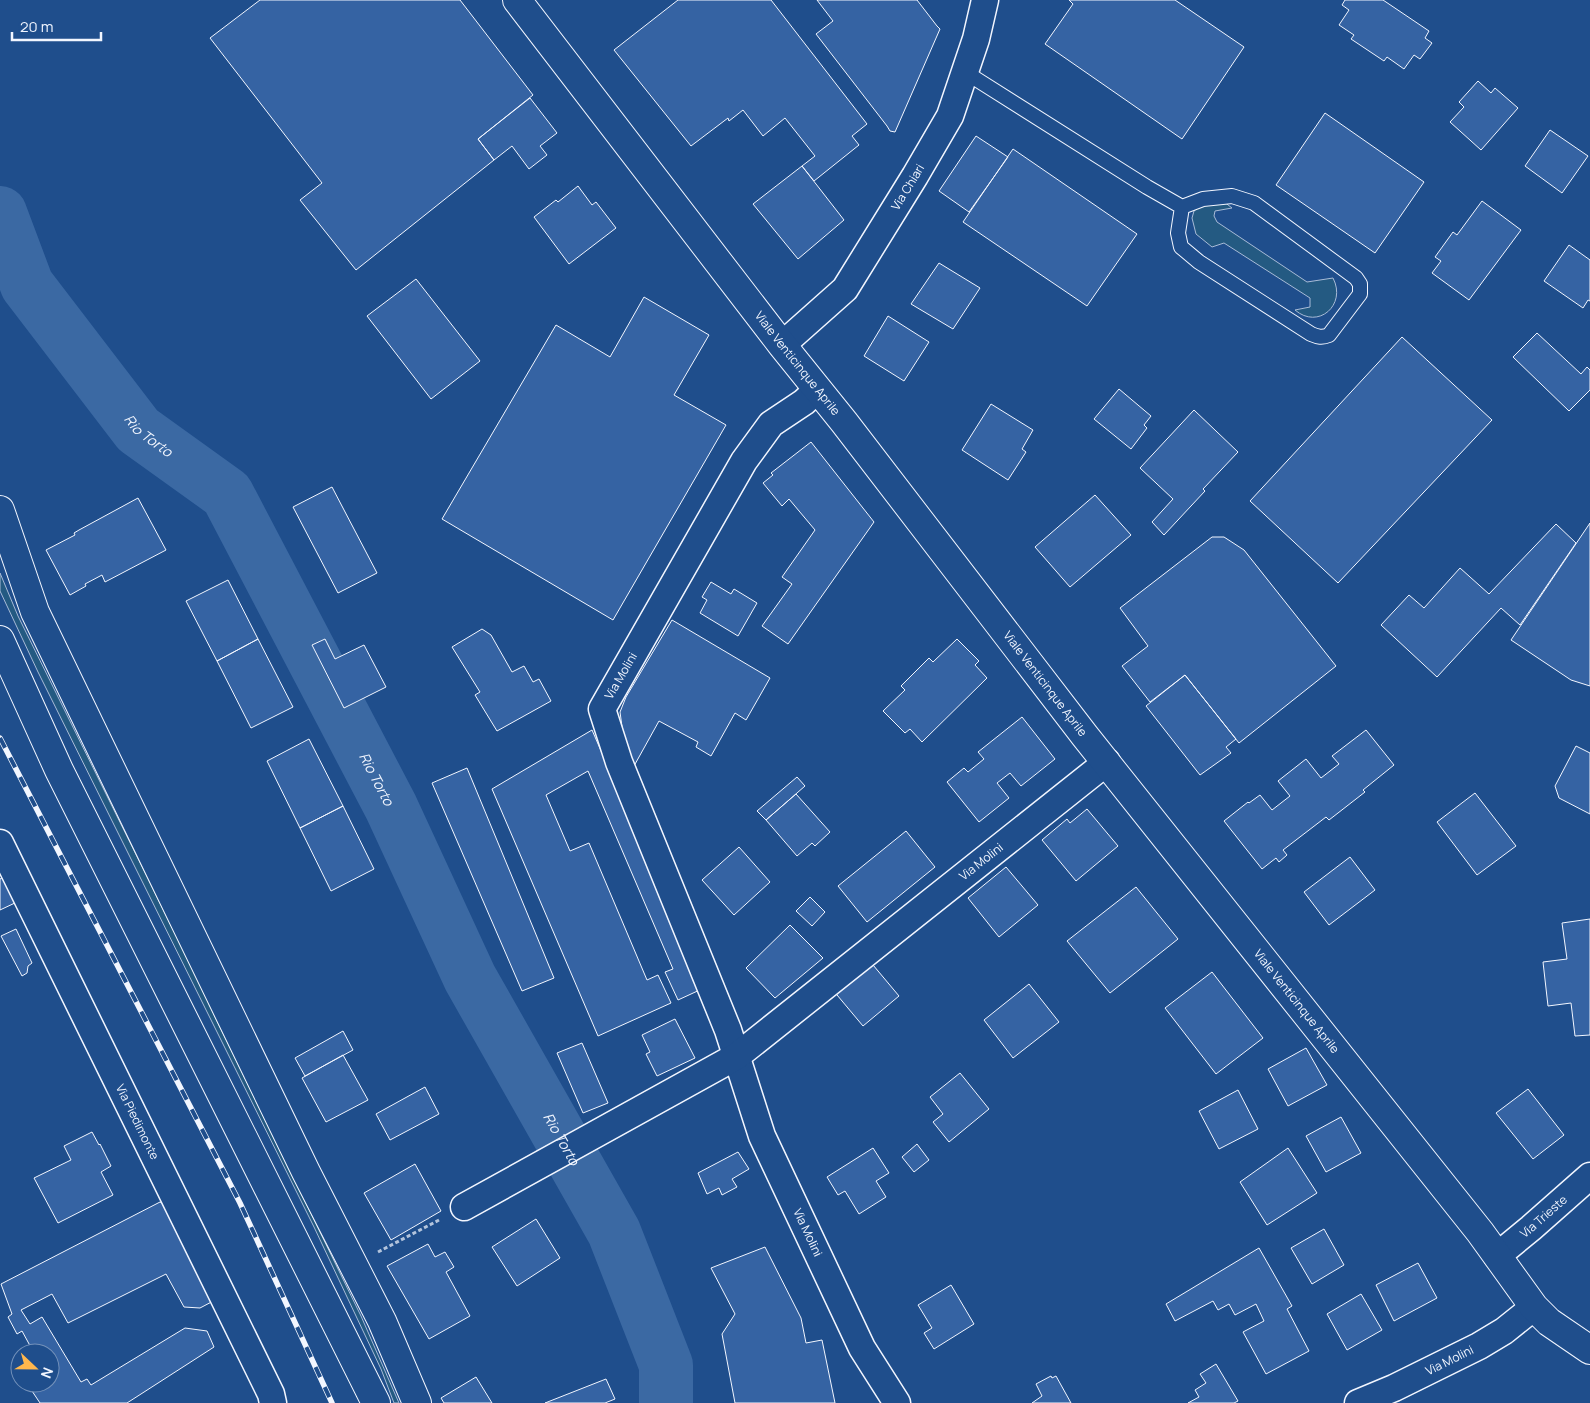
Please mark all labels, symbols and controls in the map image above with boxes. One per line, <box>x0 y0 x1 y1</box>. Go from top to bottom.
scale bar <box>12 10 101 42</box>
text: 20 m <box>20 16 53 37</box>
street label: Via Chiari <box>887 161 928 213</box>
street label: Viale Venticinque Aprile <box>751 308 844 419</box>
water label: Rio Torto <box>120 410 177 461</box>
street label: Viale Venticinque Aprile <box>999 627 1091 740</box>
street label: Via Molini <box>600 649 641 702</box>
water label: Rio Torto <box>355 749 399 809</box>
street label: Via Molini <box>955 839 1007 884</box>
street label: Viale Venticinque Aprile <box>1250 945 1343 1057</box>
street label: Via Piedimonte <box>112 1081 163 1162</box>
water label: Rio Torto <box>539 1109 585 1169</box>
street label: Via Trieste <box>1516 1191 1571 1242</box>
street label: Via Molini <box>789 1205 827 1259</box>
street label: Via Molini <box>1422 1341 1476 1379</box>
north arrow <box>10 1343 60 1393</box>
text: N <box>37 1365 58 1381</box>

